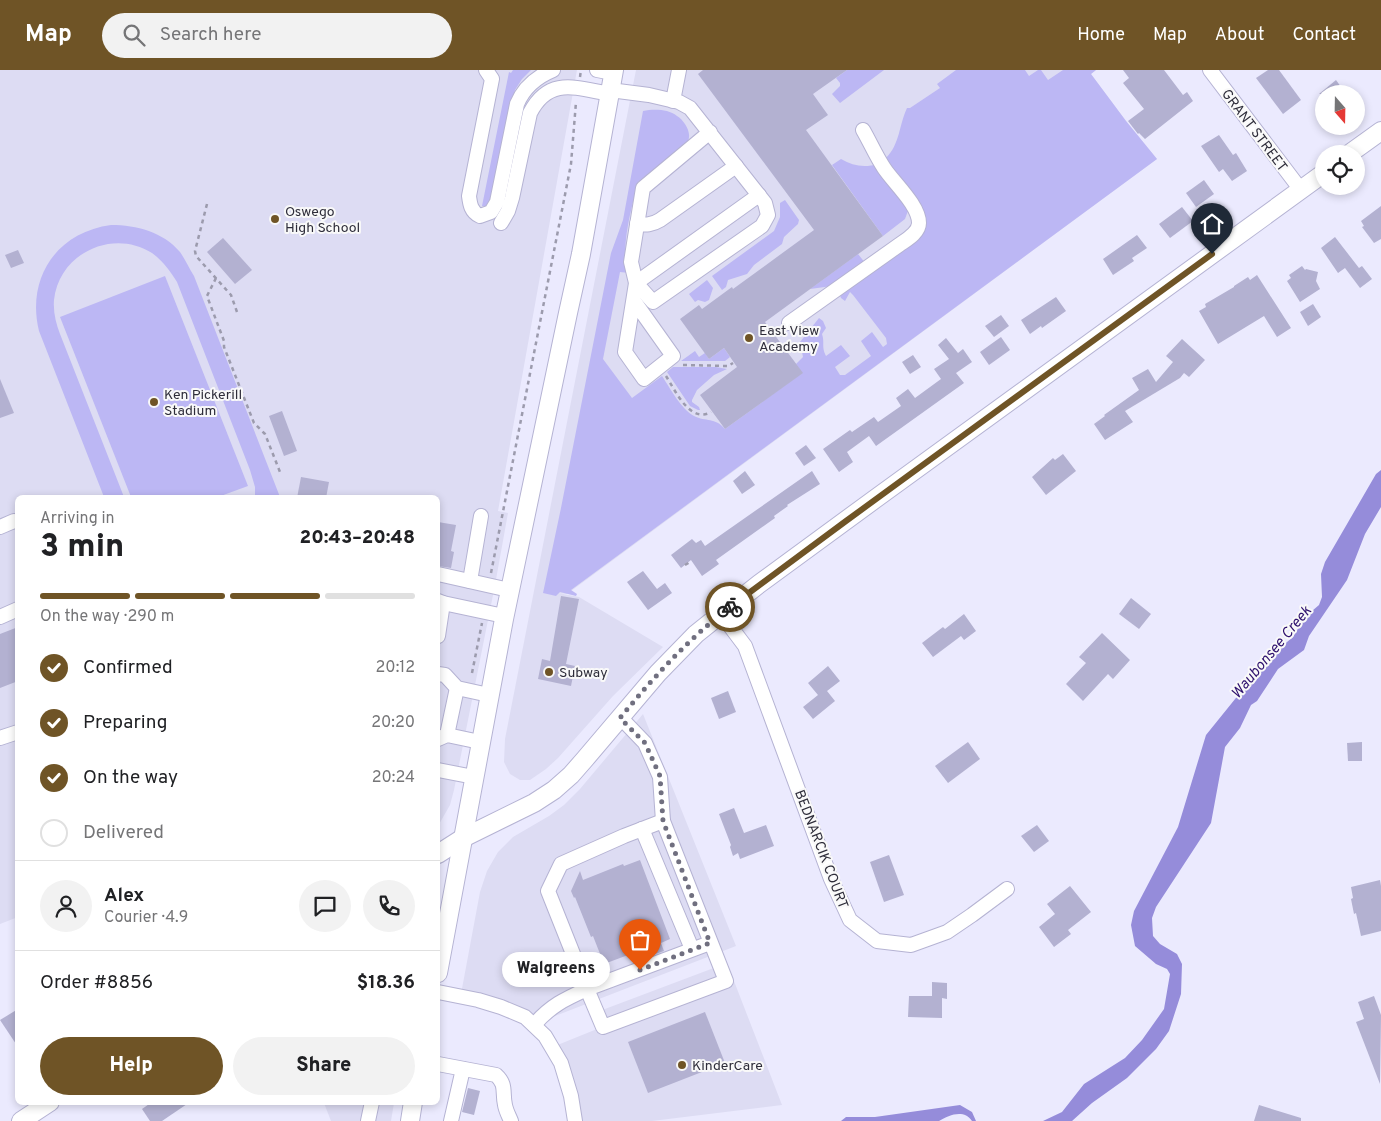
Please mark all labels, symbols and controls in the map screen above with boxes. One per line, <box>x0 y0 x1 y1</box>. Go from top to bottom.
search box <box>102 13 452 58</box>
text: Map <box>25 20 72 50</box>
icon: search <box>120 21 148 49</box>
text: Search here <box>160 23 261 47</box>
text: Home <box>1077 24 1125 47</box>
text: Map <box>1153 24 1187 47</box>
text: About <box>1215 24 1264 47</box>
text: Contact <box>1292 24 1356 47</box>
north arrow <box>1315 85 1365 135</box>
map controls <box>1315 85 1365 195</box>
street label: GRANT STREET <box>1217 86 1290 176</box>
button: locate <box>1315 145 1365 195</box>
pin <box>1191 203 1233 254</box>
place label: Oswego High School <box>285 204 360 237</box>
icon: home <box>1198 210 1226 238</box>
marker: Oswego High School <box>269 213 281 225</box>
place label: East View Academy <box>759 323 819 356</box>
marker: East View Academy <box>743 332 755 344</box>
place label: Ken Pickerill Stadium <box>164 387 242 420</box>
marker: Ken Pickerill Stadium <box>148 396 160 408</box>
text: Arriving in <box>40 509 115 529</box>
text: 20:43–20:48 <box>300 526 415 550</box>
text: 3 min <box>40 528 124 568</box>
courier <box>705 582 755 632</box>
icon: bike <box>716 593 744 621</box>
water label: Waubonsee Creek <box>1228 602 1317 703</box>
text: On the way · 290 m <box>40 607 174 627</box>
icon: check <box>40 654 68 682</box>
text: Confirmed <box>83 656 173 680</box>
text: 20:12 <box>376 658 415 678</box>
place label: Subway <box>559 665 608 682</box>
marker: Subway <box>543 666 555 678</box>
icon: check <box>40 709 68 737</box>
text: Preparing <box>83 711 167 735</box>
text: 20:20 <box>371 713 415 733</box>
icon: check <box>40 764 68 792</box>
text: On the way <box>83 766 178 790</box>
text: 20:24 <box>372 768 415 788</box>
street label: BEDNARCIK COURT <box>790 788 851 911</box>
text: Delivered <box>83 821 164 845</box>
button: person <box>40 880 92 932</box>
button: chat <box>299 880 351 932</box>
button: phone <box>363 880 415 932</box>
text: Alex <box>104 884 144 908</box>
text: Courier · 4.9 <box>104 908 188 928</box>
pin <box>619 919 661 970</box>
icon: bag <box>626 926 654 954</box>
callout: Walgreens <box>502 952 610 988</box>
text: Walgreens <box>517 959 595 979</box>
text: Order #8856 <box>40 971 153 995</box>
text: $18.36 <box>357 971 415 995</box>
button: Help <box>40 1037 223 1095</box>
button: Share <box>233 1037 415 1095</box>
place label: KinderCare <box>692 1058 763 1075</box>
marker: KinderCare <box>676 1059 688 1071</box>

